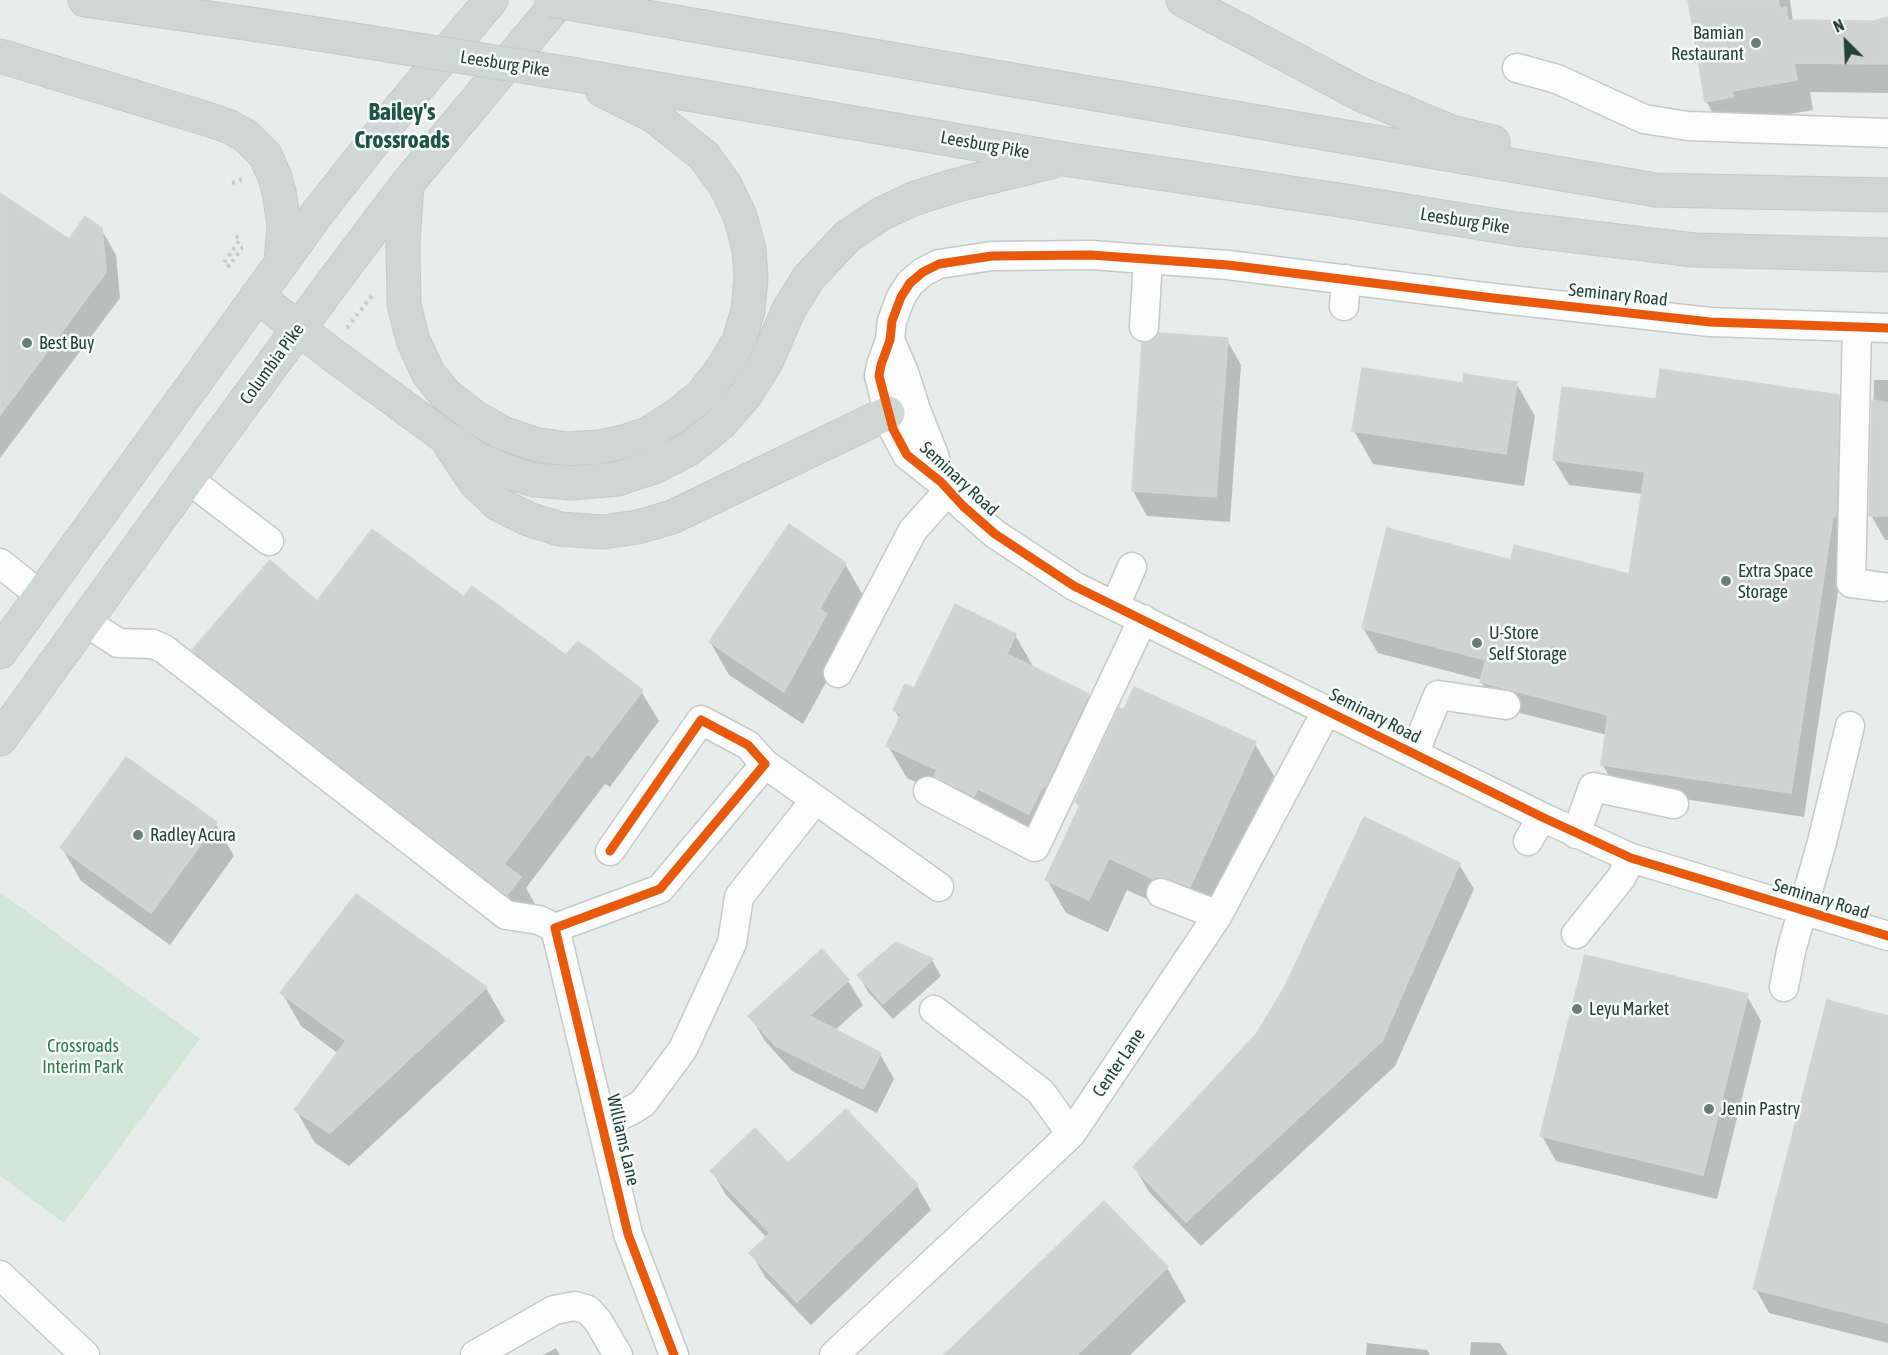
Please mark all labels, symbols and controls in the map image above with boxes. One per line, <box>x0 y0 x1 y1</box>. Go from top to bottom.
north arrow <box>1816 12 1876 72</box>
text: N <box>1831 15 1847 36</box>
place label: Bamian Restaurant <box>1671 22 1744 64</box>
marker: Bamian Restaurant <box>1749 36 1763 50</box>
street label: Leesburg Pike <box>459 46 551 82</box>
district label: Bailey's Crossroads <box>354 98 450 154</box>
street label: Leesburg Pike <box>939 127 1031 163</box>
street label: Leesburg Pike <box>1419 203 1511 239</box>
street label: Seminary Road <box>1567 279 1669 311</box>
street label: Columbia Pike <box>235 319 309 409</box>
place label: Best Buy <box>39 332 94 354</box>
marker: Best Buy <box>20 336 34 350</box>
street label: Seminary Road <box>915 437 1003 521</box>
place label: Extra Space Storage <box>1738 560 1813 602</box>
marker: Extra Space Storage <box>1719 574 1733 588</box>
place label: U-Store Self Storage <box>1489 622 1567 664</box>
marker: U-Store Self Storage <box>1470 636 1484 650</box>
street label: Seminary Road <box>1326 684 1424 748</box>
place label: Radley Acura <box>150 824 236 846</box>
marker: Radley Acura <box>131 828 145 842</box>
street label: Seminary Road <box>1770 874 1872 924</box>
place label: Leyu Market <box>1589 998 1669 1020</box>
marker: Leyu Market <box>1570 1002 1584 1016</box>
street label: Center Lane <box>1088 1025 1150 1101</box>
park label: Crossroads Interim Park <box>42 1035 124 1078</box>
street label: Williams Lane <box>602 1092 644 1188</box>
place label: Jenin Pastry <box>1721 1098 1800 1120</box>
marker: Jenin Pastry <box>1702 1102 1716 1116</box>

